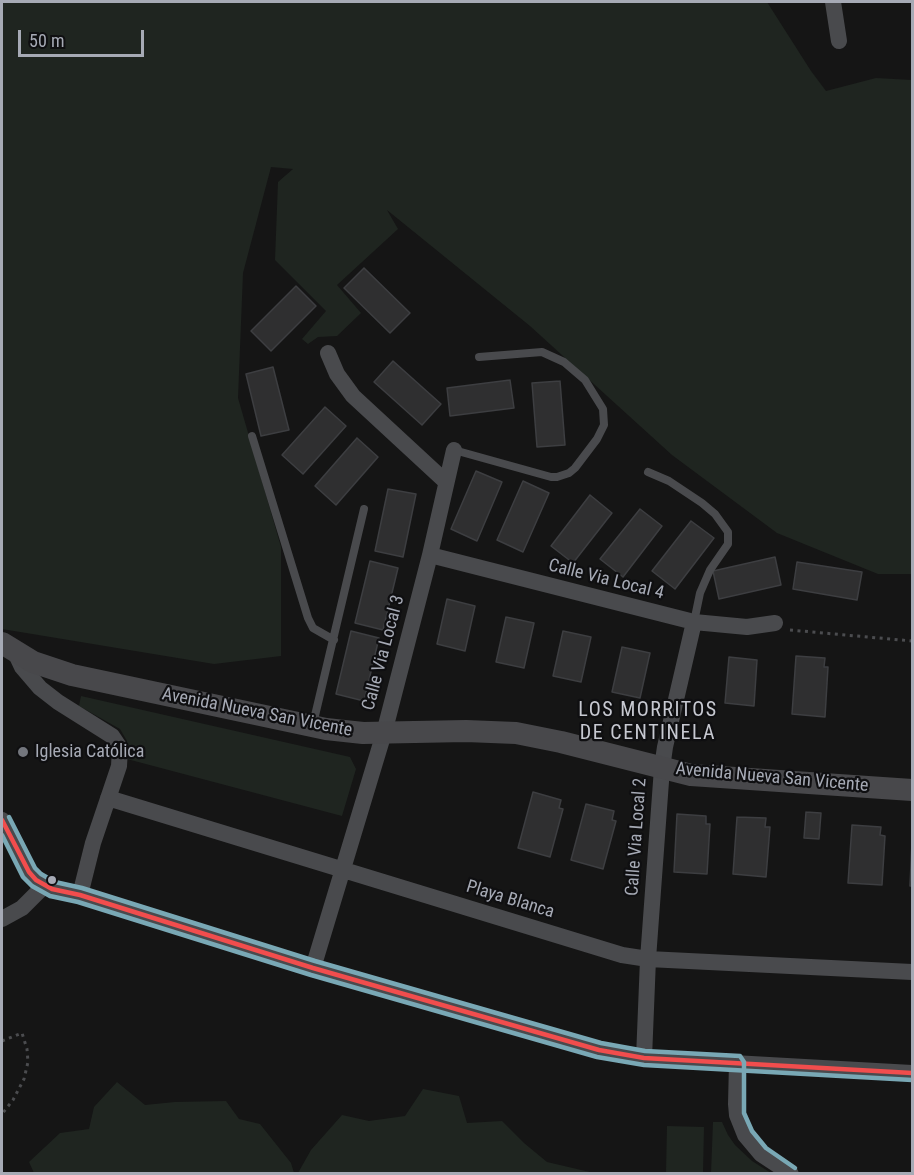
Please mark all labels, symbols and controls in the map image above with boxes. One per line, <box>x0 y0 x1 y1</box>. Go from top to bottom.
scale bar <box>21 18 147 56</box>
text: 50 m <box>29 30 64 51</box>
street label: Calle Via Local 4 <box>546 555 666 605</box>
street label: Calle Via Local 3 <box>358 593 410 713</box>
street label: Avenida Nueva San Vicente <box>160 684 354 742</box>
district label: LOS MORRITOS DE CENTINELA <box>578 699 718 746</box>
place label: Iglesia Católica <box>35 741 144 763</box>
marker: Iglesia Católica <box>16 745 30 759</box>
street label: Avenida Nueva San Vicente <box>675 759 869 797</box>
street label: Calle Via Local 2 <box>622 777 652 897</box>
unlabelled marker <box>46 874 58 886</box>
street label: Playa Blanca <box>463 876 557 924</box>

